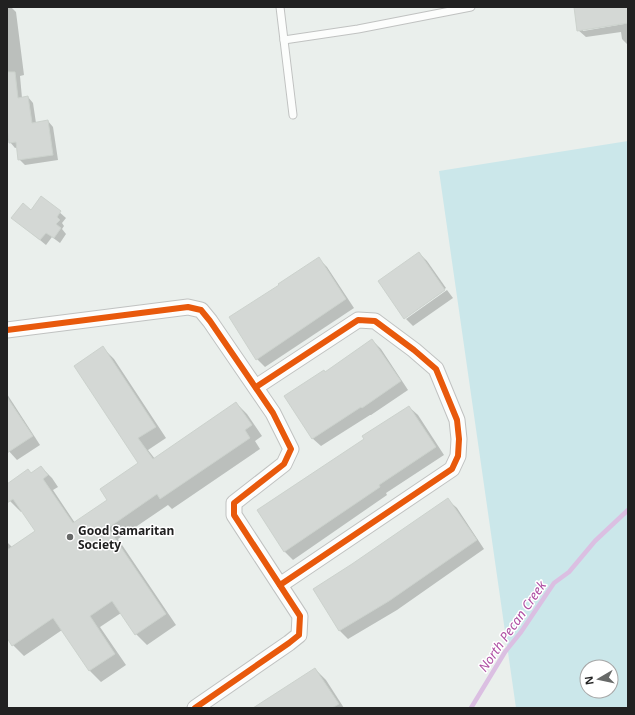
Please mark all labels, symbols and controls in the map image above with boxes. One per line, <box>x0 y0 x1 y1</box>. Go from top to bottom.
place label: Good Samaritan Society <box>78 522 174 553</box>
marker: Good Samaritan Society <box>65 532 75 542</box>
water label: North Pecan Creek <box>474 577 550 675</box>
north arrow <box>579 659 619 699</box>
text: N <box>581 675 597 686</box>

